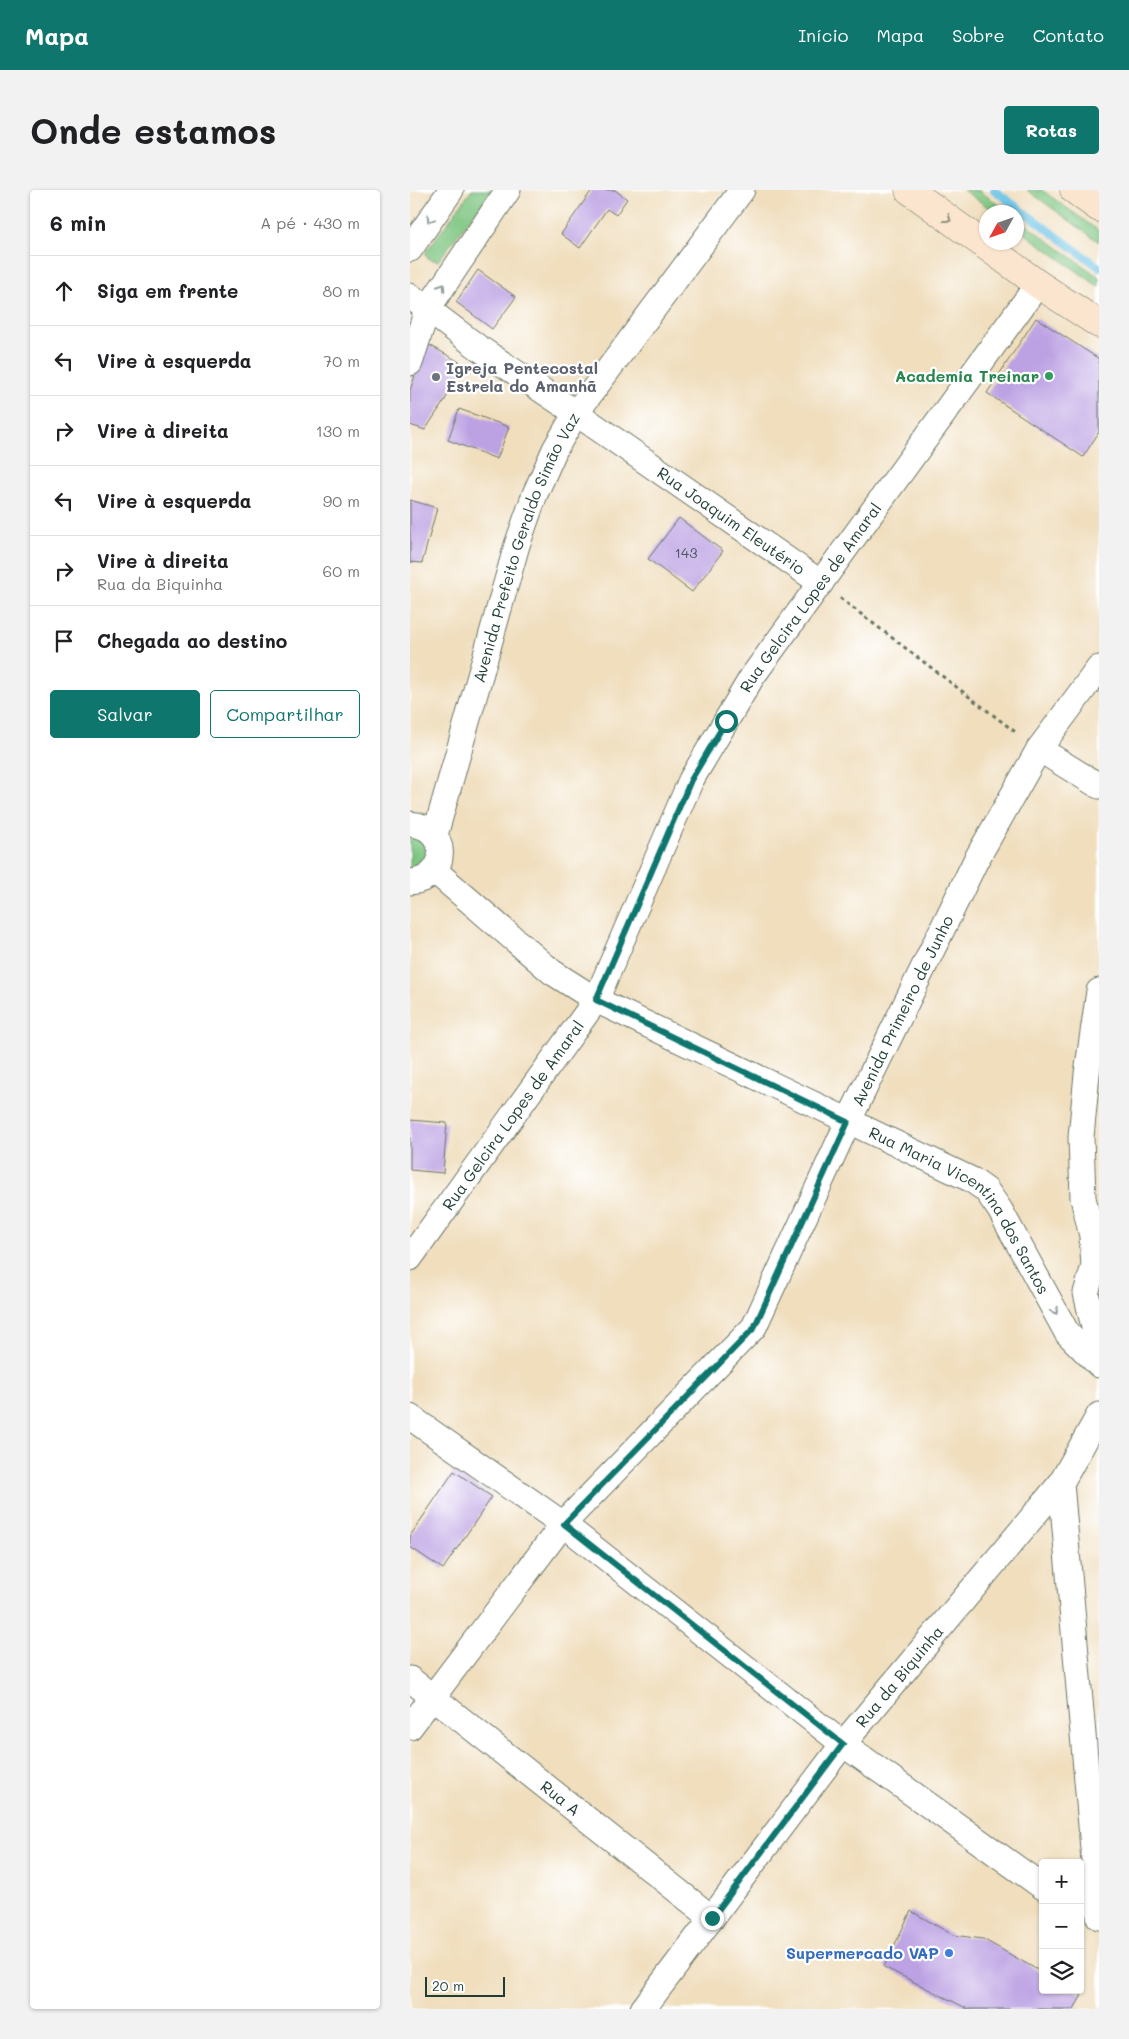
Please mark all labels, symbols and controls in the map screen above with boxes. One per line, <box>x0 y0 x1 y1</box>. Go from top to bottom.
text: Mapa <box>25 20 89 51</box>
text: Início <box>798 23 848 47</box>
text: Mapa <box>876 23 924 47</box>
text: Sobre <box>952 23 1005 47</box>
text: Contato <box>1033 23 1104 47</box>
button: Rotas <box>1004 106 1099 154</box>
text: Onde estamos <box>30 107 276 153</box>
north arrow <box>979 205 1024 250</box>
text: 6 min <box>50 209 106 236</box>
text: A pé · 430 m <box>260 212 360 233</box>
one-way arrow <box>427 213 436 222</box>
one-way arrow <box>942 213 951 221</box>
icon: ahead <box>50 277 78 305</box>
text: Siga em frente <box>97 278 238 303</box>
text: 80 m <box>323 280 360 301</box>
one-way arrow <box>436 283 445 292</box>
icon: left <box>50 347 78 375</box>
text: Vire à esquerda <box>97 348 252 373</box>
text: 70 m <box>323 350 360 371</box>
place label: Igreja Pentecostal Estrela do Amanhã <box>446 357 598 396</box>
place label: Academia Treinar <box>895 365 1039 386</box>
marker: Academia Treinar <box>1043 370 1055 382</box>
marker: Igreja Pentecostal Estrela do Amanhã <box>430 371 442 383</box>
street label: Avenida Prefeito Geraldo Simão Vaz <box>468 408 584 685</box>
icon: right <box>50 417 78 445</box>
text: Vire à direita <box>97 418 229 443</box>
text: 130 m <box>316 420 360 441</box>
street label: Rua Joaquim Eleutério <box>653 462 810 579</box>
icon: left <box>50 487 78 515</box>
text: Vire à esquerda <box>97 488 252 513</box>
text: 90 m <box>323 490 360 511</box>
street label: Rua Gelcira Lopes de Amaral <box>734 498 885 696</box>
house number: 143 <box>675 543 697 562</box>
text: Vire à direita <box>97 548 229 573</box>
icon: right <box>50 557 78 585</box>
text: 60 m <box>323 560 360 581</box>
text: Rua da Biquinha <box>97 573 223 594</box>
icon: arrive <box>50 627 78 655</box>
text: Chegada ao destino <box>97 628 287 653</box>
button: Salvar <box>50 690 200 738</box>
button: Compartilhar <box>210 690 360 738</box>
route start <box>715 710 738 733</box>
street label: Avenida Primeiro de Junho <box>846 912 957 1109</box>
street label: Rua Gelcira Lopes de Amaral <box>437 1016 588 1214</box>
street label: Rua Maria Vicentina dos Santos <box>866 1121 1055 1298</box>
one-way arrow <box>1049 1306 1059 1315</box>
street label: Rua da Biquinha <box>851 1621 948 1731</box>
street label: Rua A <box>537 1775 585 1820</box>
map controls <box>1039 1859 1084 1994</box>
button: + <box>1039 1859 1084 1904</box>
button: − <box>1039 1904 1084 1949</box>
route end <box>701 1907 724 1930</box>
place label: Supermercado VAP <box>786 1942 939 1963</box>
marker: Supermercado VAP <box>943 1947 955 1959</box>
button: layers <box>1039 1949 1084 1994</box>
scale bar <box>425 1974 505 1997</box>
text: 20 m <box>432 1976 464 1995</box>

